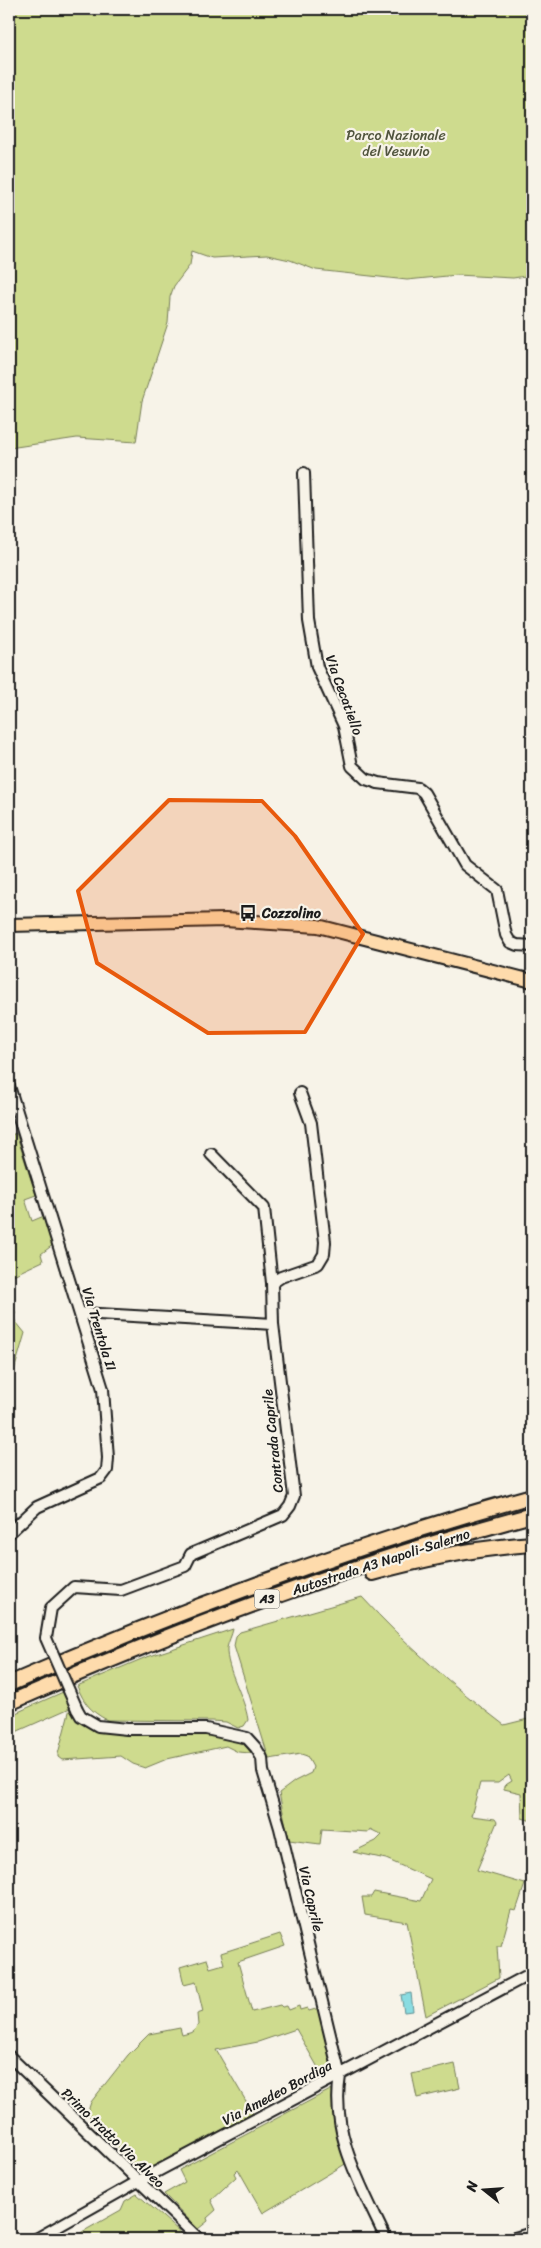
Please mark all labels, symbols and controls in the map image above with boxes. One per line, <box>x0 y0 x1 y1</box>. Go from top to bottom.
park label: Parco Nazionale del Vesuvio <box>346 123 446 164</box>
street label: Via Cecatiello <box>318 651 370 739</box>
place label: Cozzolino <box>261 901 322 926</box>
bus stop icon: Cozzolino <box>238 903 258 923</box>
street label: Via Trentola II <box>74 1284 124 1375</box>
street label: Contrada Caprile <box>255 1388 291 1494</box>
street label: Autostrada A3 Napoli-Salerno <box>288 1521 473 1603</box>
road number: A3 <box>254 1590 280 1608</box>
street label: Via Caprile <box>291 1864 331 1934</box>
street label: Via Amedeo Bordiga <box>217 2053 337 2133</box>
street label: Primo tratto Via Alveo <box>55 2082 171 2194</box>
north arrow <box>458 2166 508 2216</box>
text: N <box>458 2178 486 2196</box>

